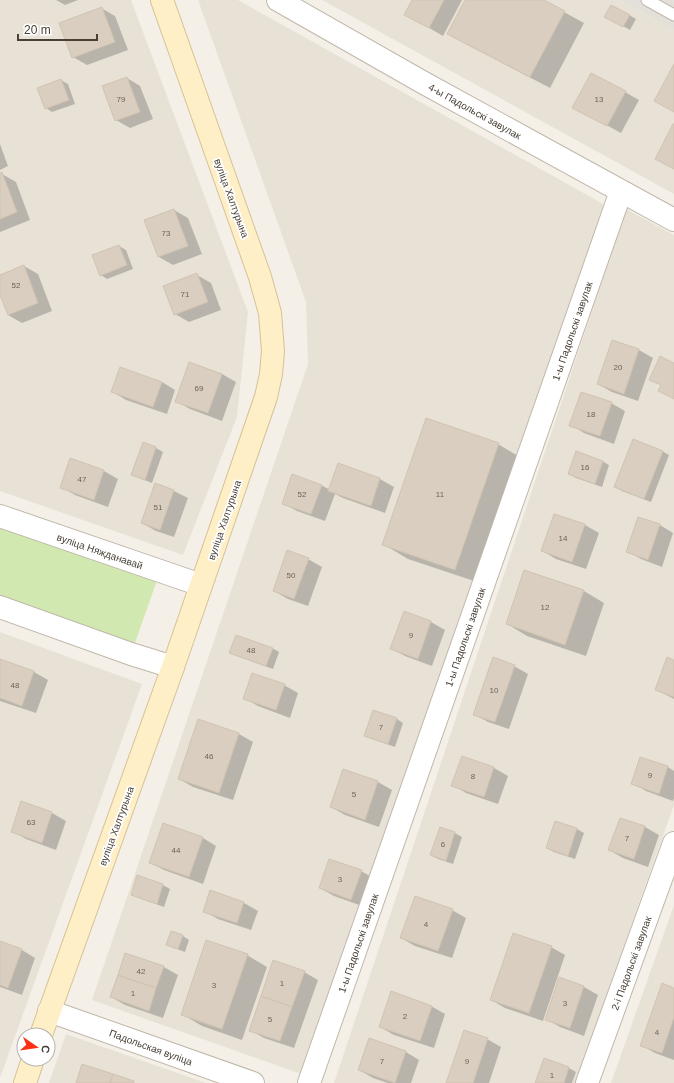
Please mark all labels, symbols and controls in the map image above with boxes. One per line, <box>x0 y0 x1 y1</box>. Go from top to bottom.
scale bar <box>18 16 97 42</box>
text: 20 m <box>24 23 51 37</box>
street label: 4-ы Падольскі завулак <box>427 81 523 142</box>
house number: 79 <box>117 95 126 104</box>
house number: 13 <box>595 95 604 104</box>
street label: вуліца Халтурына <box>212 157 251 240</box>
house number: 73 <box>162 229 171 238</box>
street label: 1-ы Падольскі завулак <box>550 280 595 382</box>
house number: 52 <box>12 281 21 290</box>
house number: 71 <box>181 290 190 299</box>
house number: 20 <box>614 363 623 372</box>
house number: 69 <box>195 384 204 393</box>
house number: 18 <box>587 410 596 419</box>
house number: 16 <box>581 463 590 472</box>
house number: 47 <box>78 475 87 484</box>
street label: вуліца Халтурына <box>206 478 243 561</box>
house number: 52 <box>298 490 307 499</box>
house number: 11 <box>436 490 445 499</box>
house number: 51 <box>154 503 163 512</box>
street label: вуліца Няжданавай <box>55 532 144 571</box>
house number: 14 <box>559 534 568 543</box>
house number: 50 <box>287 571 296 580</box>
street label: 1-ы Падольскі завулак <box>443 586 488 688</box>
house number: 12 <box>541 603 550 612</box>
house number: 9 <box>409 631 414 640</box>
house number: 48 <box>247 646 256 655</box>
house number: 48 <box>11 681 20 690</box>
house number: 10 <box>490 686 499 695</box>
house number: 7 <box>379 723 384 732</box>
house number: 46 <box>205 752 214 761</box>
house number: 9 <box>648 771 653 780</box>
house number: 8 <box>471 772 476 781</box>
street label: вуліца Халтурына <box>97 785 136 867</box>
house number: 5 <box>352 790 357 799</box>
house number: 63 <box>27 818 36 827</box>
house number: 7 <box>625 834 630 843</box>
house number: 6 <box>441 840 446 849</box>
house number: 44 <box>172 846 181 855</box>
house number: 3 <box>338 875 343 884</box>
street label: 1-ы Падольскі завулак <box>336 892 381 994</box>
street label: 2-і Падольскі завулак <box>609 914 654 1012</box>
house number: 4 <box>424 920 429 929</box>
house number: 42 <box>137 967 146 976</box>
house number: 1 <box>280 979 285 988</box>
house number: 3 <box>212 981 217 990</box>
house number: 1 <box>131 989 136 998</box>
house number: 3 <box>563 999 568 1008</box>
house number: 2 <box>403 1012 408 1021</box>
house number: 5 <box>268 1015 273 1024</box>
north arrow <box>16 1027 56 1067</box>
street label: Падольская вуліца <box>108 1027 194 1068</box>
house number: 4 <box>655 1028 660 1037</box>
text: С <box>39 1044 52 1055</box>
house number: 7 <box>380 1057 385 1066</box>
house number: 9 <box>465 1057 470 1066</box>
house number: 1 <box>550 1071 555 1080</box>

